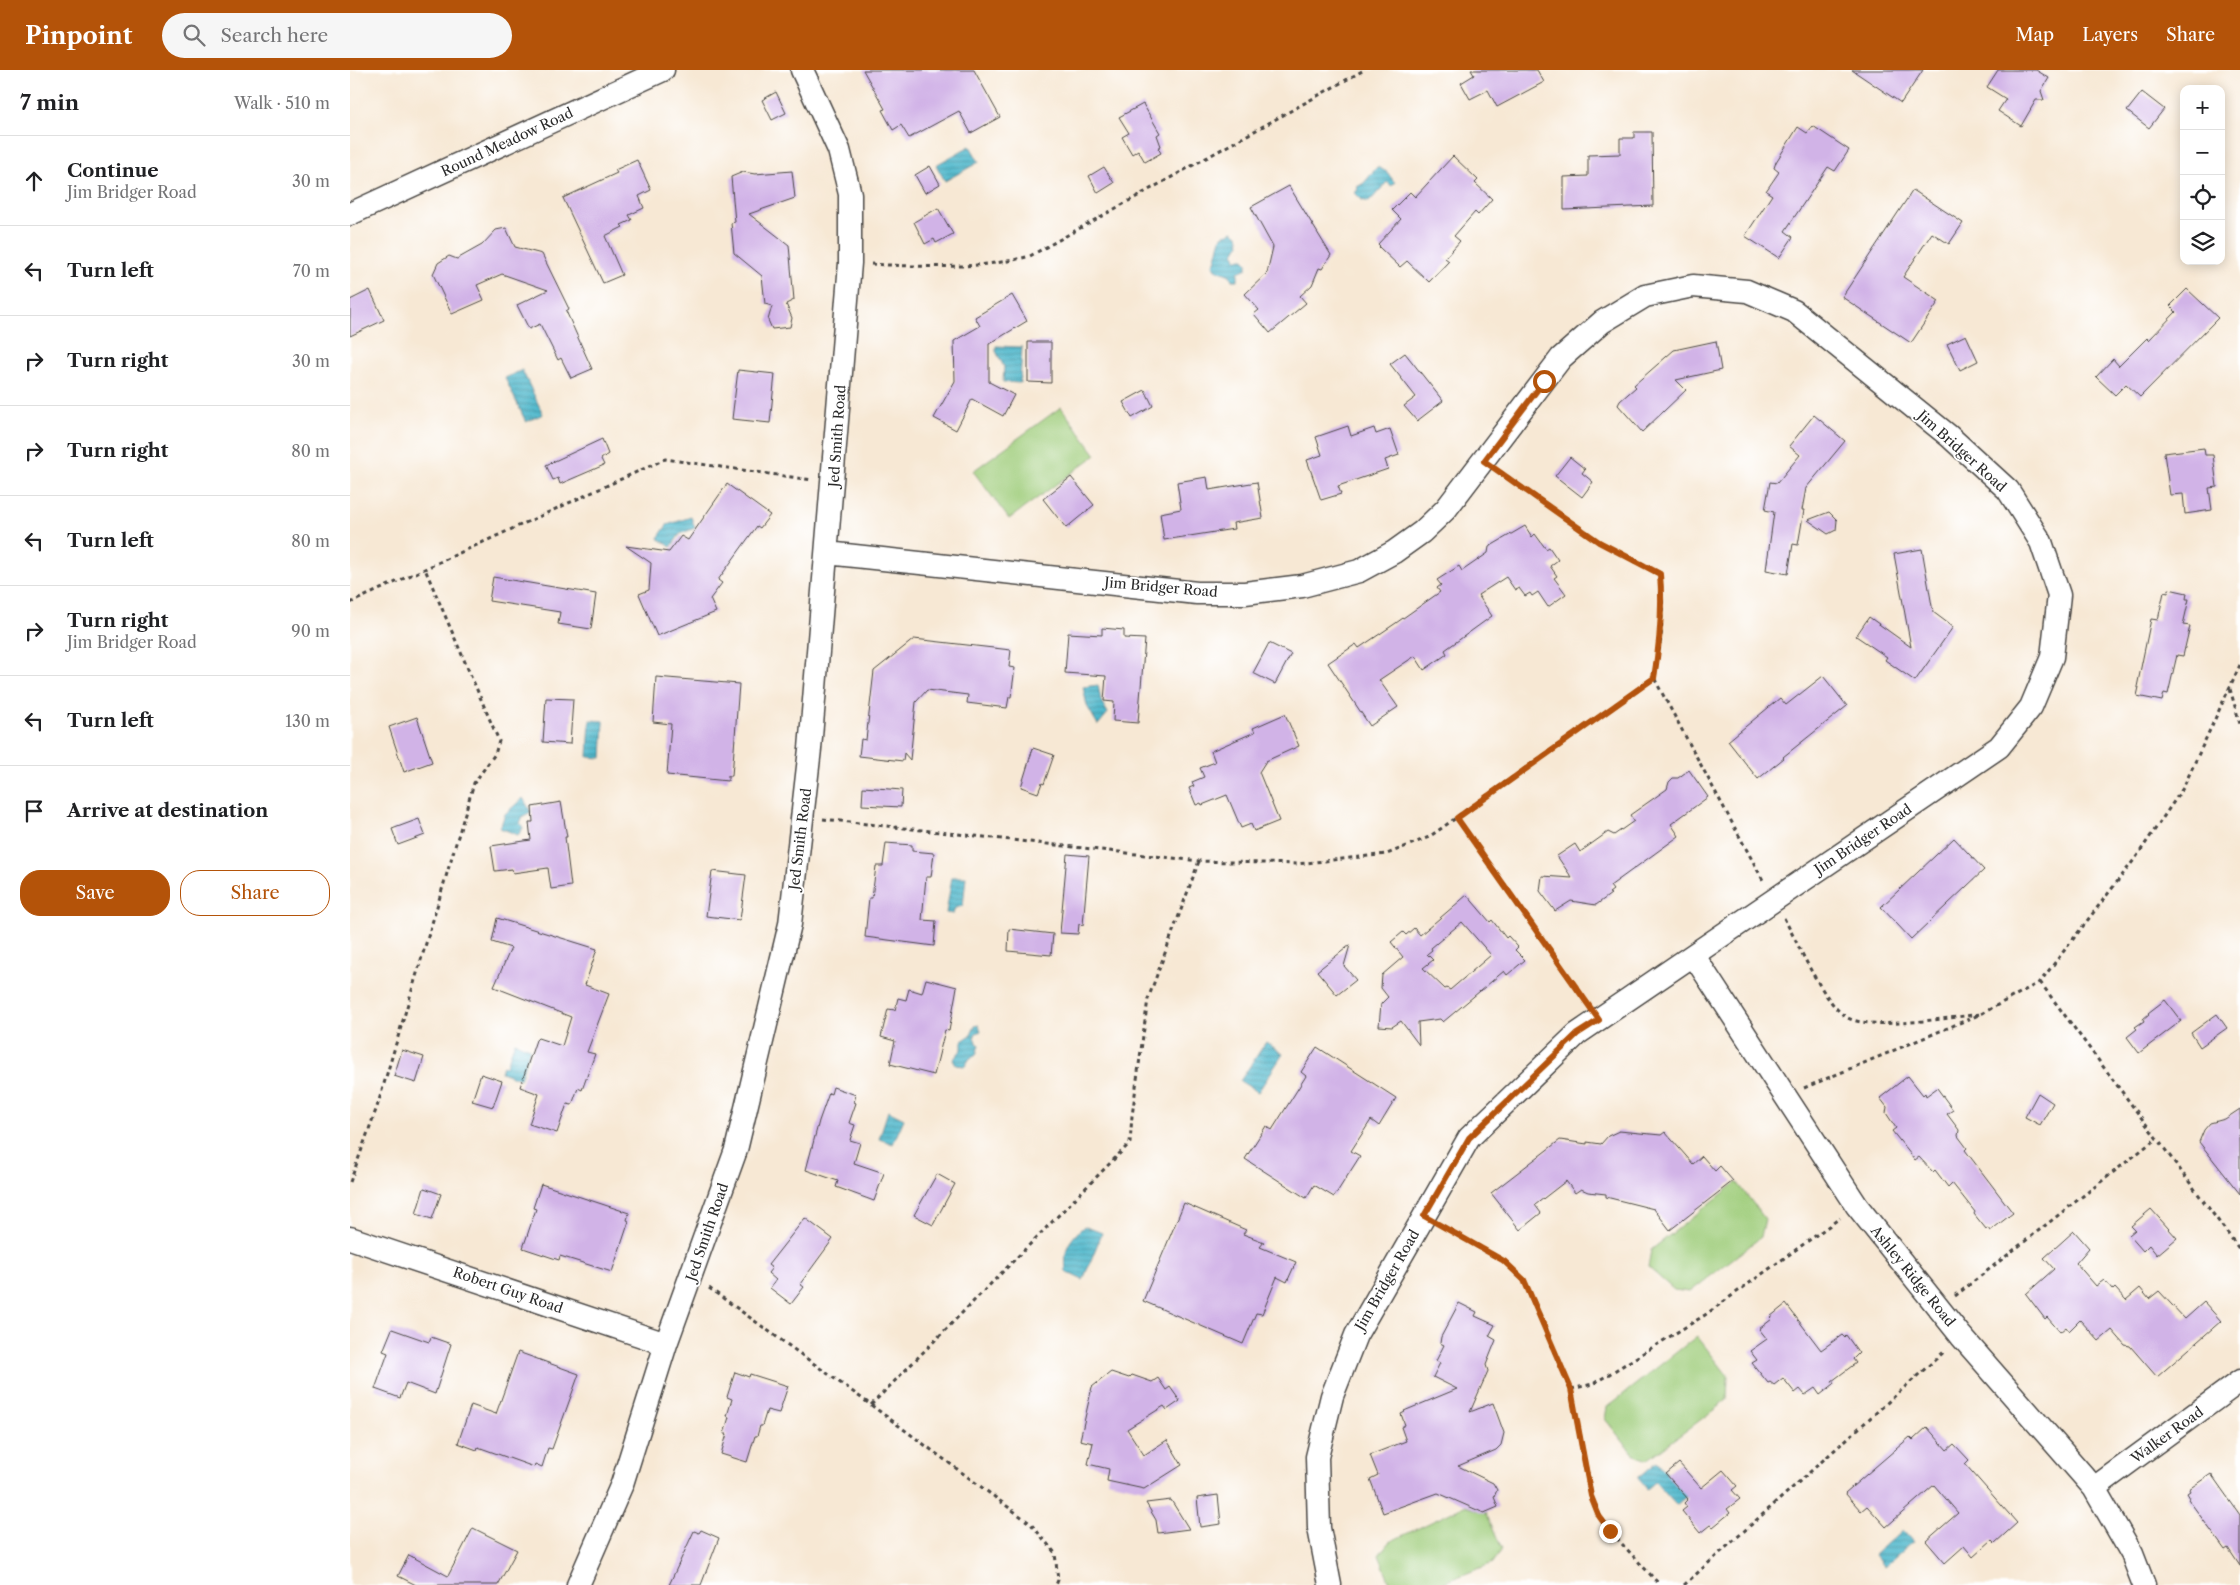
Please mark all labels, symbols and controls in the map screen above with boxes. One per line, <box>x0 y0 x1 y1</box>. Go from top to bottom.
search box <box>162 13 512 58</box>
text: Pinpoint <box>25 21 132 50</box>
icon: search <box>180 21 208 49</box>
text: Search here <box>220 24 328 47</box>
text: Map <box>2016 24 2054 46</box>
text: Layers <box>2082 24 2138 46</box>
text: Share <box>2166 24 2215 46</box>
map controls <box>2180 85 2225 265</box>
button: + <box>2180 85 2225 130</box>
text: 7 min <box>20 90 79 115</box>
text: Walk · 510 m <box>234 93 330 113</box>
street label: Round Meadow Road <box>438 103 576 181</box>
button: − <box>2180 130 2225 175</box>
text: Continue <box>67 159 159 182</box>
icon: ahead <box>20 167 48 195</box>
text: 30 m <box>292 171 330 191</box>
button: locate <box>2180 175 2225 220</box>
text: Jim Bridger Road <box>67 182 197 202</box>
button: layers <box>2180 220 2225 265</box>
icon: left <box>20 257 48 285</box>
text: Turn left <box>67 259 154 282</box>
text: 70 m <box>293 261 330 281</box>
icon: right <box>20 347 48 375</box>
text: Turn right <box>67 349 168 372</box>
text: 30 m <box>292 351 330 371</box>
route start <box>1533 370 1556 393</box>
street label: Jed Smith Road <box>824 384 850 490</box>
street label: Jim Bridger Road <box>1912 405 2011 496</box>
icon: right <box>20 437 48 465</box>
text: Turn right <box>67 439 168 462</box>
text: 80 m <box>291 441 330 461</box>
icon: left <box>20 527 48 555</box>
text: Turn left <box>67 529 154 552</box>
text: 80 m <box>291 531 330 551</box>
street label: Jim Bridger Road <box>1102 573 1219 601</box>
text: Turn right <box>67 609 168 632</box>
icon: right <box>20 617 48 645</box>
text: 90 m <box>291 621 330 641</box>
text: Jim Bridger Road <box>67 632 197 652</box>
icon: left <box>20 707 48 735</box>
text: Turn left <box>67 709 154 732</box>
text: 130 m <box>285 711 330 731</box>
street label: Jed Smith Road <box>785 787 815 893</box>
icon: arrive <box>20 797 48 825</box>
text: Arrive at destination <box>67 799 268 822</box>
street label: Jim Bridger Road <box>1809 800 1915 879</box>
button: Save <box>20 870 170 916</box>
button: Share <box>180 870 330 916</box>
street label: Jed Smith Road <box>681 1180 732 1285</box>
street label: Ashley Ridge Road <box>1866 1221 1959 1330</box>
street label: Jim Bridger Road <box>1350 1226 1423 1335</box>
street label: Robert Guy Road <box>451 1263 566 1317</box>
street label: Walker Road <box>2127 1402 2207 1468</box>
route end <box>1599 1520 1622 1543</box>

